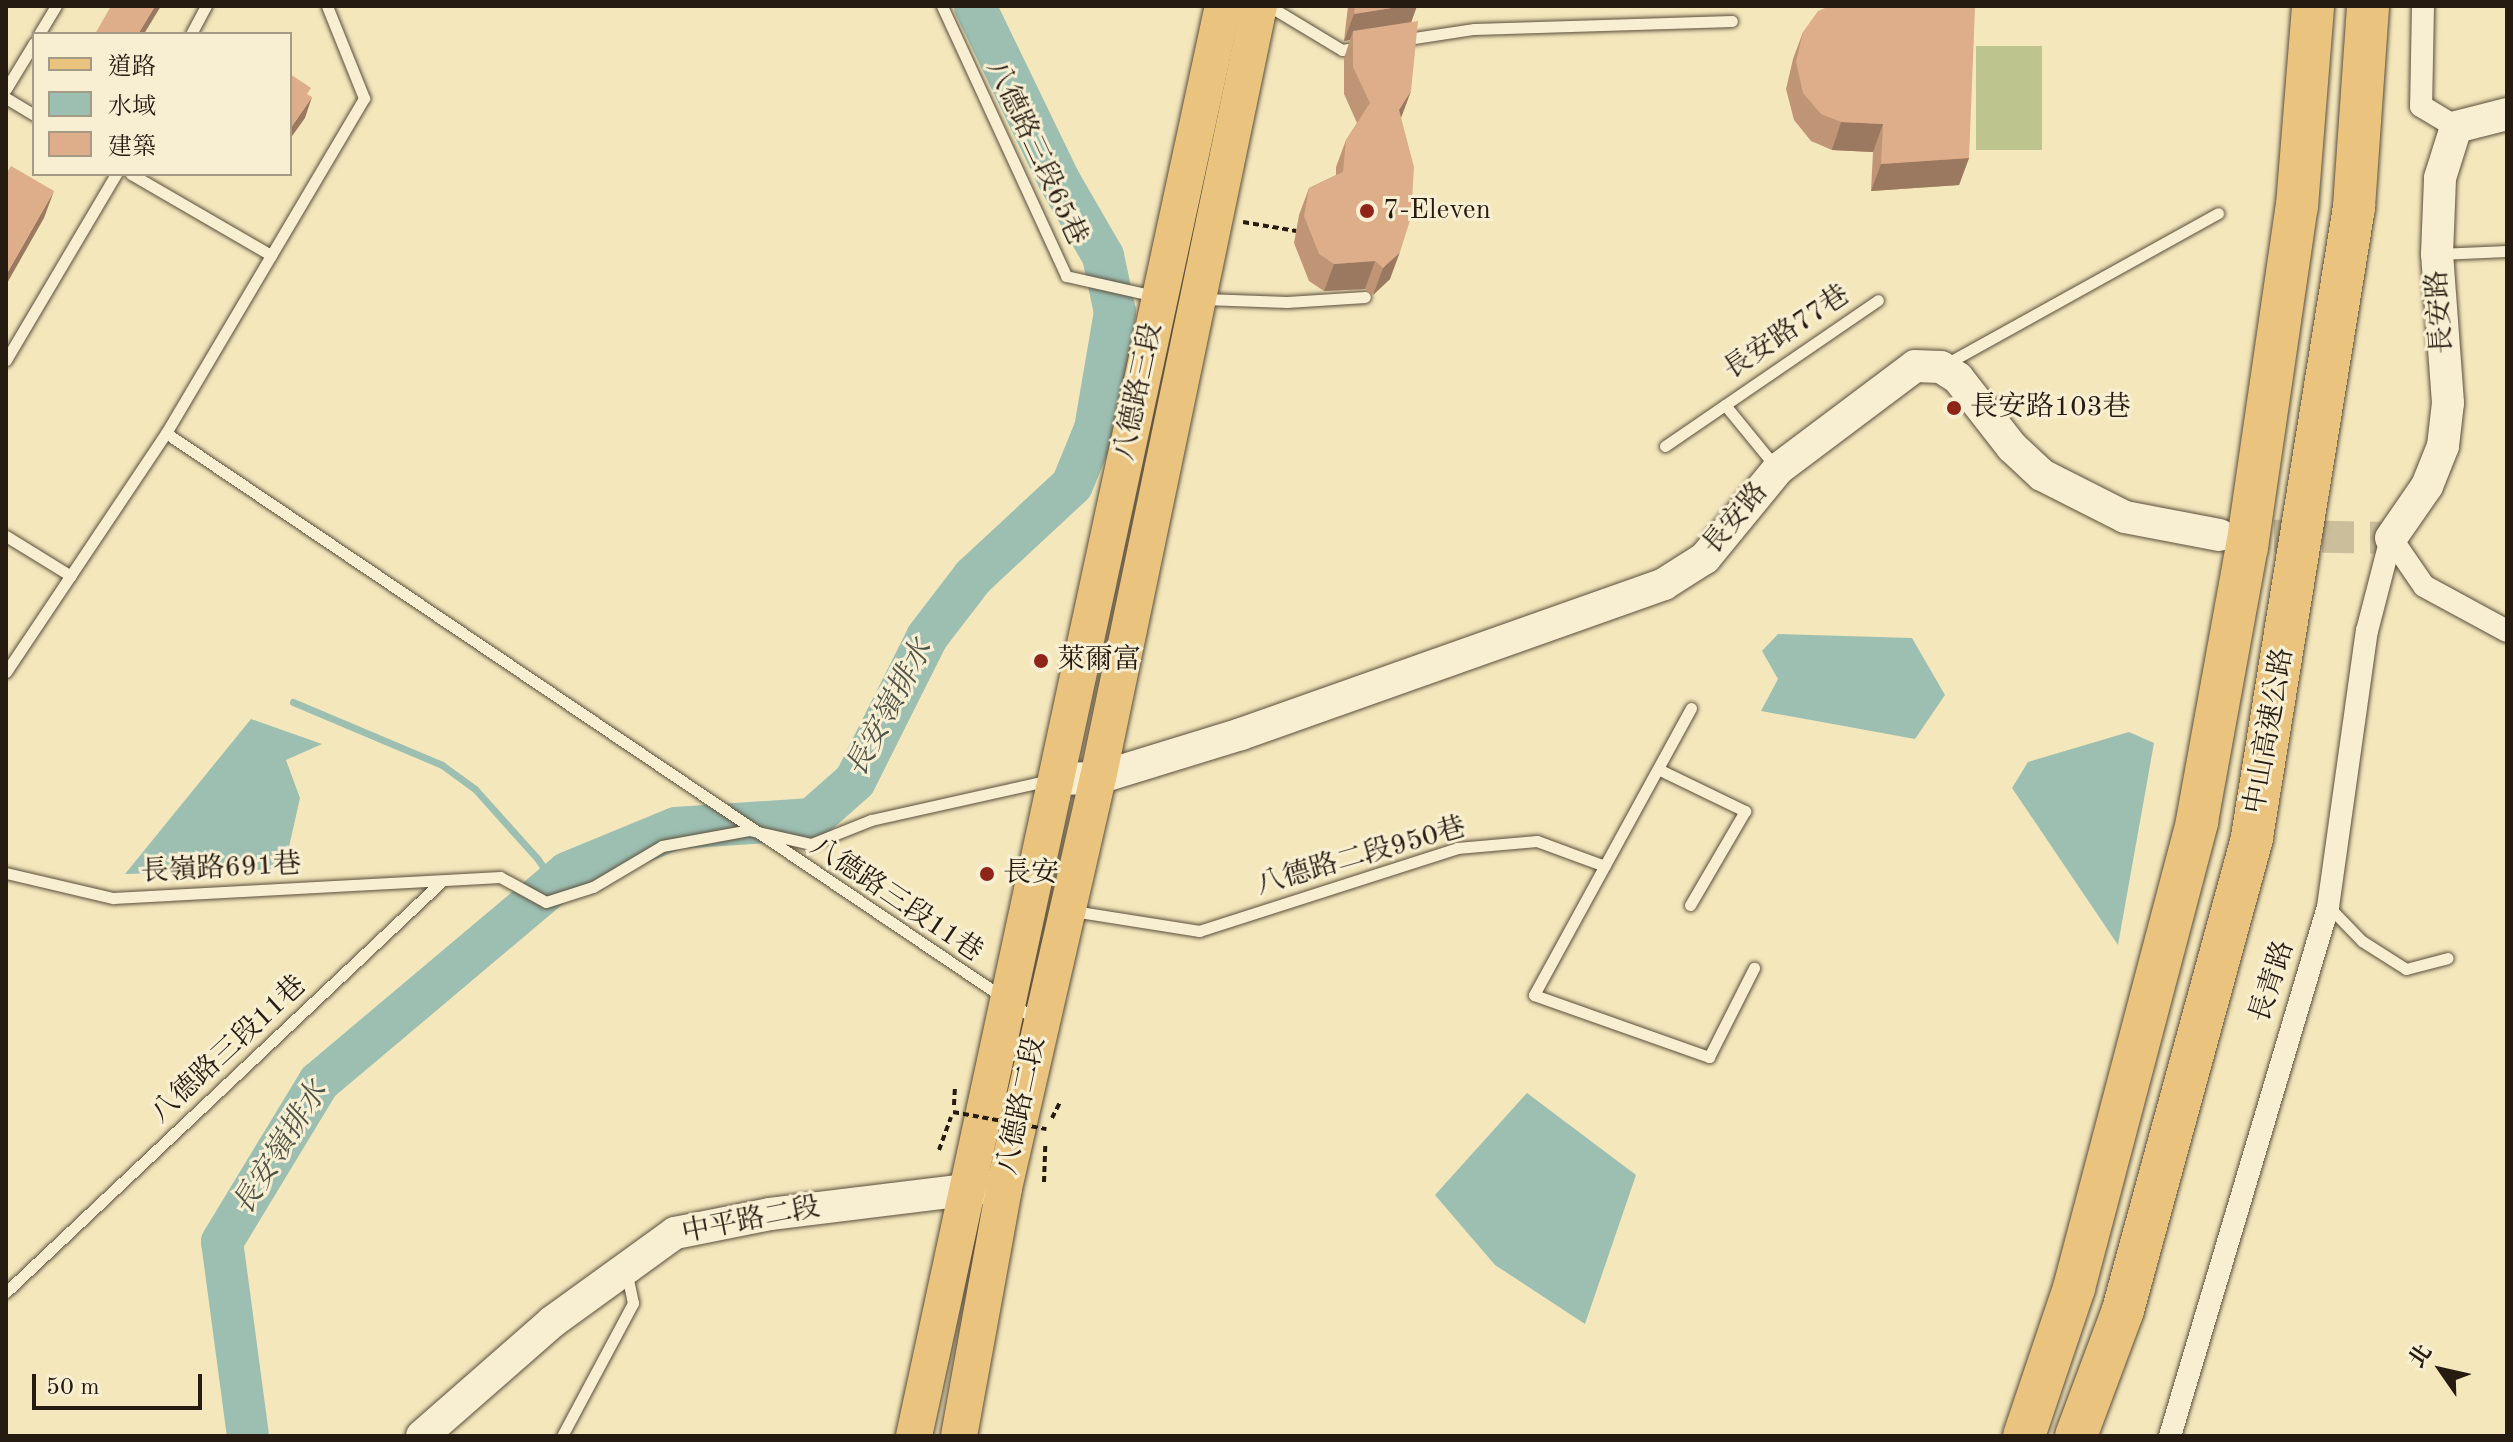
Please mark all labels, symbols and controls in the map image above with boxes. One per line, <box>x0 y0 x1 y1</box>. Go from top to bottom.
legend <box>32 32 292 176</box>
street label: 八德路三段65巷 <box>978 55 1094 251</box>
text: 道路 <box>108 56 156 80</box>
text: 水域 <box>108 96 156 120</box>
text: 建築 <box>108 136 156 160</box>
place label: 7-Eleven <box>1383 194 1491 228</box>
marker: 7-Eleven <box>1358 202 1376 220</box>
street label: 長安路 <box>2421 269 2461 355</box>
street label: 長安路77巷 <box>1718 279 1856 387</box>
street label: 八德路三段 <box>1108 320 1170 464</box>
place label: 長安路103巷 <box>1970 391 2131 425</box>
marker: 長安路103巷 <box>1945 399 1963 417</box>
street label: 長安路 <box>1696 476 1776 562</box>
water label: 長安嶺排水 <box>839 634 941 784</box>
place label: 萊爾富 <box>1057 644 1141 678</box>
street label: 中山高速公路 <box>2239 645 2301 817</box>
marker: 萊爾富 <box>1032 652 1050 670</box>
street label: 八德路二段950巷 <box>1252 811 1470 903</box>
street label: 八德路三段11巷 <box>804 830 988 970</box>
street label: 長嶺路691巷 <box>140 848 302 890</box>
place label: 長安 <box>1003 857 1059 891</box>
marker: 長安 <box>978 865 996 883</box>
street label: 長青路 <box>2244 937 2302 1027</box>
street label: 八德路三段11巷 <box>144 969 314 1131</box>
street label: 八德路二段 <box>991 1034 1053 1178</box>
water label: 長安嶺排水 <box>226 1076 336 1222</box>
street label: 中平路二段 <box>679 1191 823 1251</box>
north arrow <box>2401 1330 2481 1410</box>
text: 北 <box>2406 1341 2436 1372</box>
scale bar <box>36 1358 206 1408</box>
text: 50 m <box>46 1376 100 1400</box>

